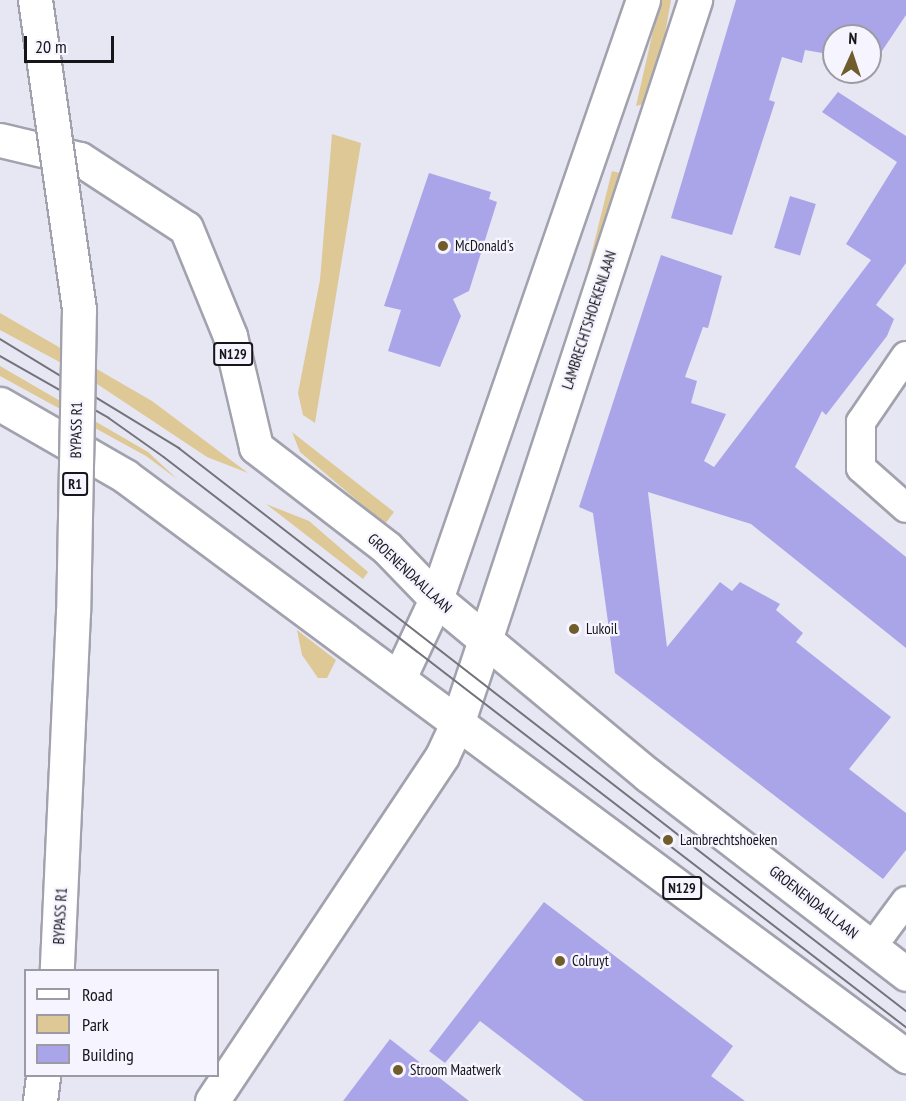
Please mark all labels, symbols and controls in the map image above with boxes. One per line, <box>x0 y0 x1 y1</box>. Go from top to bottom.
scale bar <box>27 24 117 62</box>
north arrow <box>822 24 882 84</box>
text: N <box>848 28 858 48</box>
text: 20 m <box>35 35 67 58</box>
place label: McDonald's <box>455 237 514 255</box>
marker: McDonald's <box>436 239 450 253</box>
street label: LAMBRECHTSHOEKENLAAN <box>558 248 620 392</box>
road number: N129 <box>212 343 254 365</box>
street label: BYPASS R1 <box>67 401 85 459</box>
road number: R1 <box>62 473 88 495</box>
street label: GROENENDAALLAAN <box>364 530 456 616</box>
place label: Lukoil <box>586 620 617 638</box>
marker: Lukoil <box>567 622 581 636</box>
place label: Lambrechtshoeken <box>680 831 777 849</box>
marker: Lambrechtshoeken <box>661 833 675 847</box>
street label: GROENENDAALLAAN <box>766 862 862 942</box>
road number: N129 <box>661 877 703 899</box>
street label: BYPASS R1 <box>50 887 70 945</box>
place label: Colruyt <box>572 952 609 970</box>
marker: Colruyt <box>553 954 567 968</box>
legend <box>24 969 219 1077</box>
text: Road <box>82 983 113 1006</box>
text: Park <box>82 1013 109 1036</box>
text: Building <box>82 1043 134 1066</box>
place label: Stroom Maatwerk <box>410 1061 501 1079</box>
marker: Stroom Maatwerk <box>391 1063 405 1077</box>

